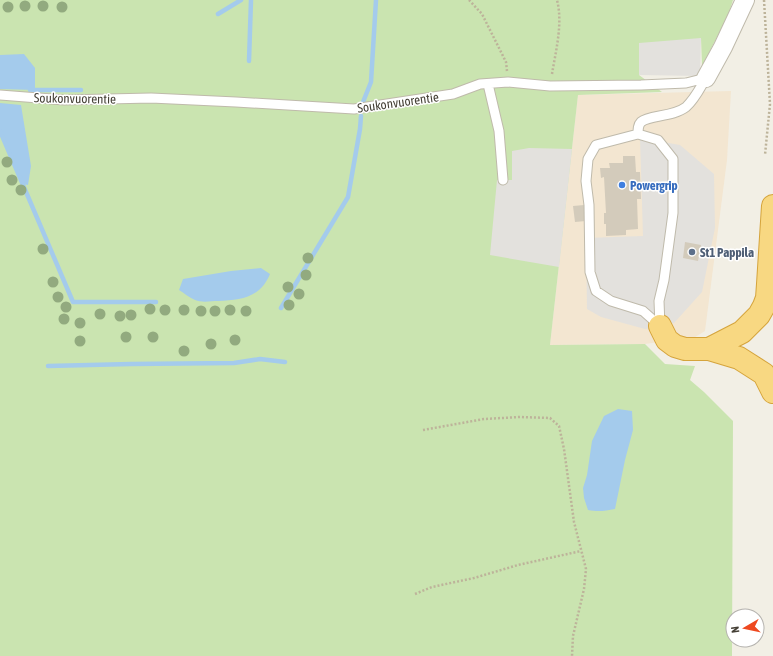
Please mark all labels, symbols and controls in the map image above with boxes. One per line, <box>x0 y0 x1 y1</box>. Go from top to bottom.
street label: Soukonvuorentie <box>356 89 440 116</box>
street label: Soukonvuorentie <box>34 90 116 107</box>
place label: Powergrip <box>630 178 678 193</box>
marker: Powergrip <box>617 180 627 190</box>
place label: St1 Pappila <box>700 245 754 260</box>
marker: St1 Pappila <box>687 247 697 257</box>
north arrow <box>725 608 765 648</box>
text: N <box>729 625 742 634</box>

